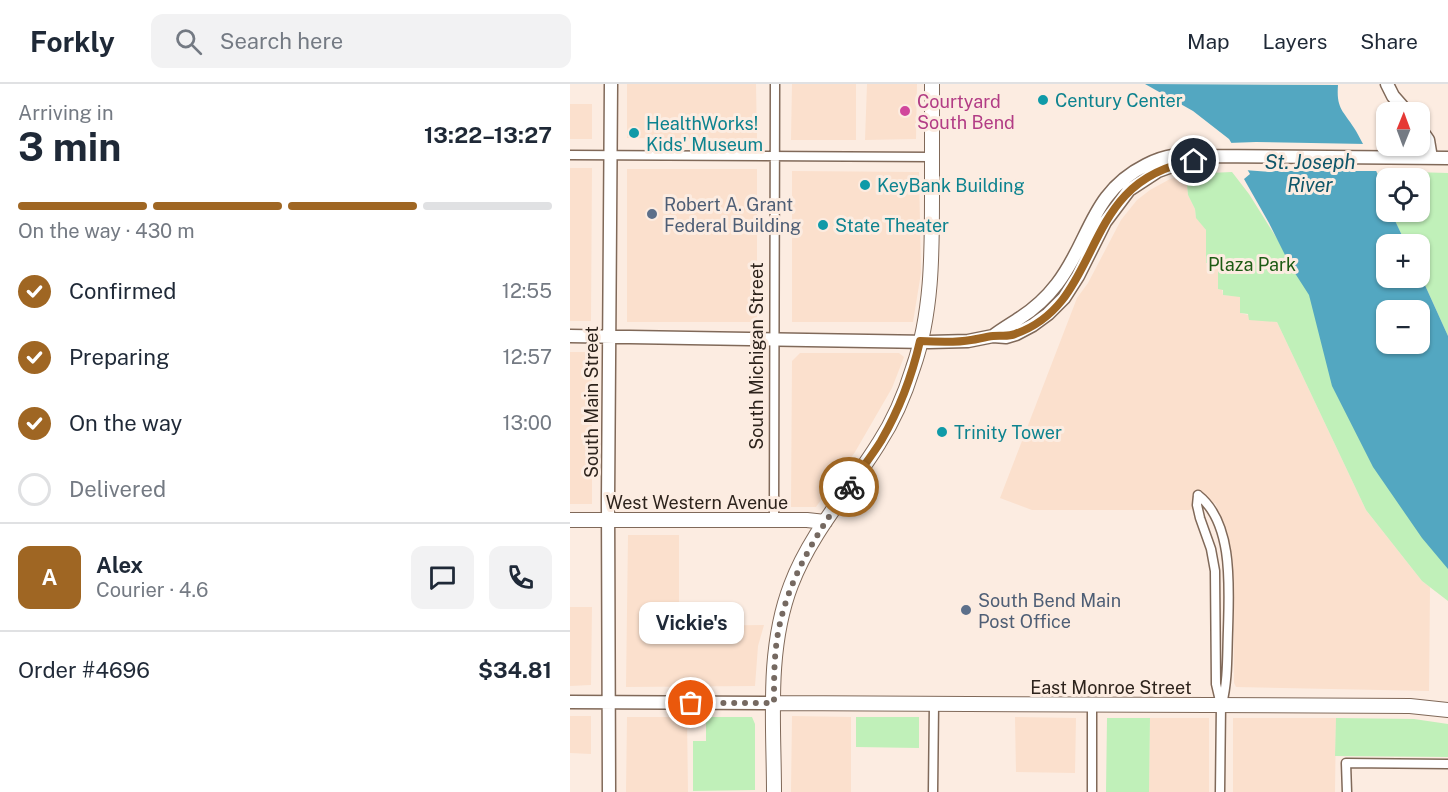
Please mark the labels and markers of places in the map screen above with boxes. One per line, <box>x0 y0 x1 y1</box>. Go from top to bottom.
place label: Century Center <box>1055 90 1183 111</box>
place label: Courtyard South Bend <box>917 91 1015 133</box>
marker: Century Center <box>1036 93 1050 107</box>
marker: Courtyard South Bend <box>898 104 912 118</box>
place label: HealthWorks! Kids' Museum <box>646 113 763 155</box>
marker: HealthWorks! Kids' Museum <box>627 126 641 140</box>
pin <box>1168 135 1219 186</box>
place label: KeyBank Building <box>877 175 1025 196</box>
marker: KeyBank Building <box>858 178 872 192</box>
place label: Robert A. Grant Federal Building <box>664 194 801 236</box>
marker: Robert A. Grant Federal Building <box>645 207 659 221</box>
place label: State Theater <box>835 215 949 236</box>
marker: State Theater <box>816 218 830 232</box>
place label: Trinity Tower <box>954 422 1062 443</box>
marker: Trinity Tower <box>935 425 949 439</box>
place label: South Bend Main Post Office <box>978 590 1121 632</box>
callout: Vickie's <box>638 601 744 643</box>
marker: South Bend Main Post Office <box>959 603 973 617</box>
pin <box>665 677 716 728</box>

